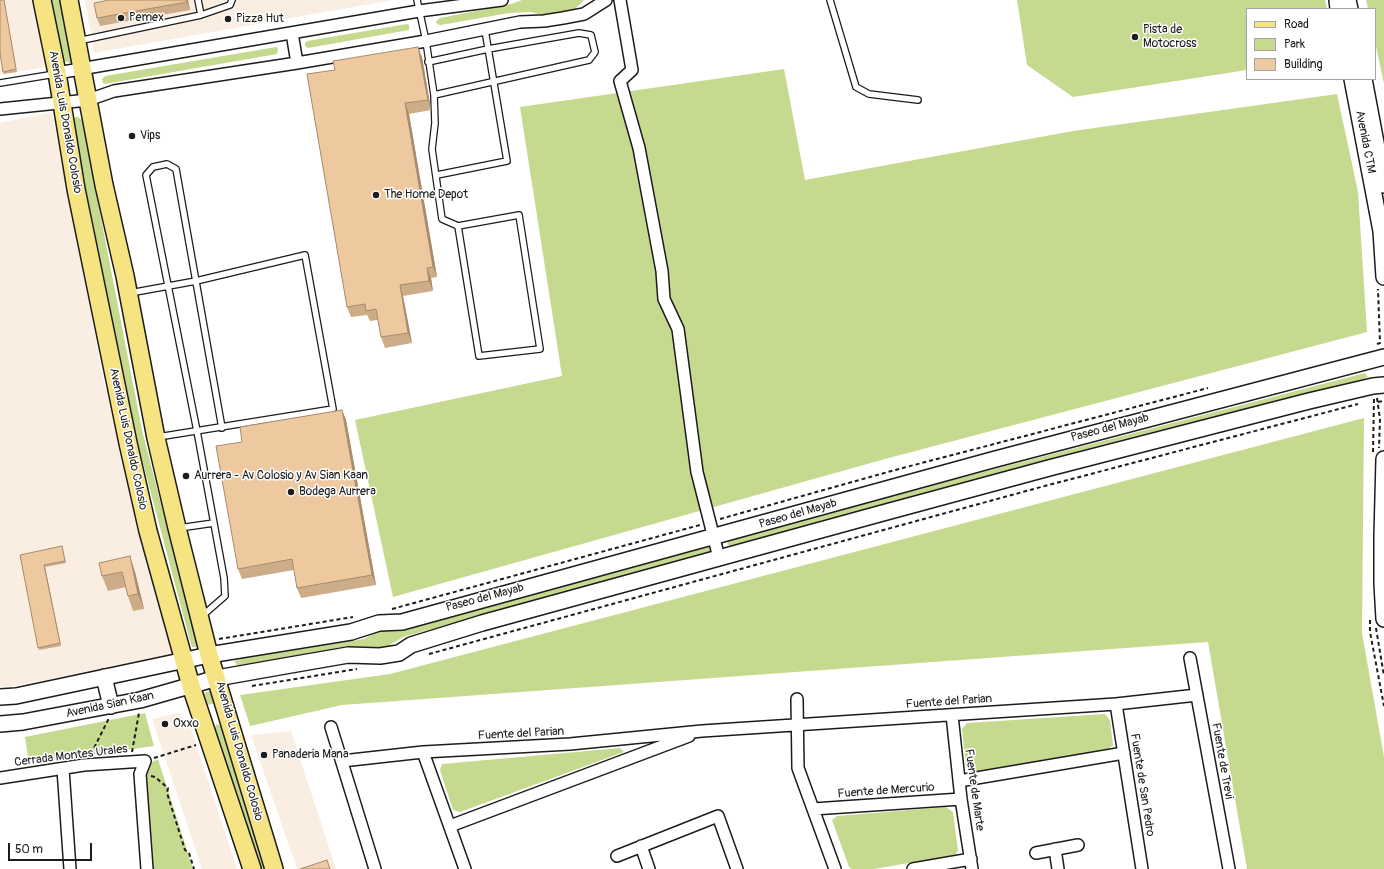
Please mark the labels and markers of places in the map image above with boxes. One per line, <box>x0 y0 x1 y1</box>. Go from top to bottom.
place label: Pemex <box>129 11 164 25</box>
place label: Pizza Hut <box>236 12 284 26</box>
marker: Pemex <box>116 13 126 23</box>
marker: Pizza Hut <box>223 14 233 24</box>
place label: Pista de Motocross <box>1143 23 1197 51</box>
marker: Pista de Motocross <box>1130 32 1140 42</box>
place label: Vips <box>140 129 160 143</box>
marker: Vips <box>127 131 137 141</box>
place label: The Home Depot <box>384 188 468 202</box>
marker: The Home Depot <box>371 190 381 200</box>
place label: Aurrera - Av Colosio y Av Sian Kaan <box>194 469 368 483</box>
marker: Aurrera - Av Colosio y Av Sian Kaan <box>181 471 191 481</box>
place label: Bodega Aurrera <box>299 485 376 499</box>
marker: Bodega Aurrera <box>286 487 296 497</box>
place label: Oxxo <box>173 717 199 731</box>
marker: Oxxo <box>160 719 170 729</box>
place label: Panaderia Mana <box>272 748 348 762</box>
marker: Panaderia Mana <box>259 750 269 760</box>

